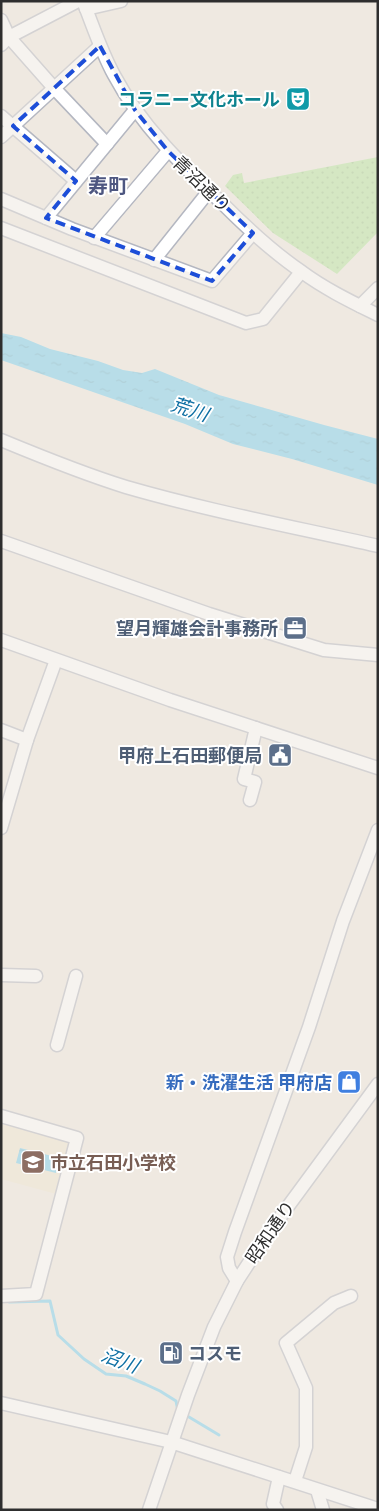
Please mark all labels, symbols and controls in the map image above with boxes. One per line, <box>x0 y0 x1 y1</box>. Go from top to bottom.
theatre icon: コラニー文化ホール <box>285 86 311 112</box>
place label: コラニー文化ホール <box>118 88 280 111</box>
street label: 青沼通り <box>168 151 236 217</box>
district label: 寿町 <box>88 172 128 199</box>
water label: 荒川 <box>168 392 214 427</box>
office icon: 望月輝雄会計事務所 <box>282 615 308 641</box>
place label: 望月輝雄会計事務所 <box>116 617 278 640</box>
public building icon: 甲府上石田郵便局 <box>267 742 293 768</box>
place label: 甲府上石田郵便局 <box>118 744 262 767</box>
shop icon: 新・洗濯生活 甲府店 <box>336 1069 362 1095</box>
place label: 新・洗濯生活 甲府店 <box>166 1071 332 1094</box>
school or university icon: 市立石田小学校 <box>20 1149 46 1175</box>
place label: 市立石田小学校 <box>50 1151 176 1174</box>
street label: 昭和通り <box>240 1196 300 1268</box>
fuel station icon: コスモ <box>158 1340 184 1366</box>
water label: 沼川 <box>98 1342 144 1379</box>
place label: コスモ <box>188 1342 242 1365</box>

